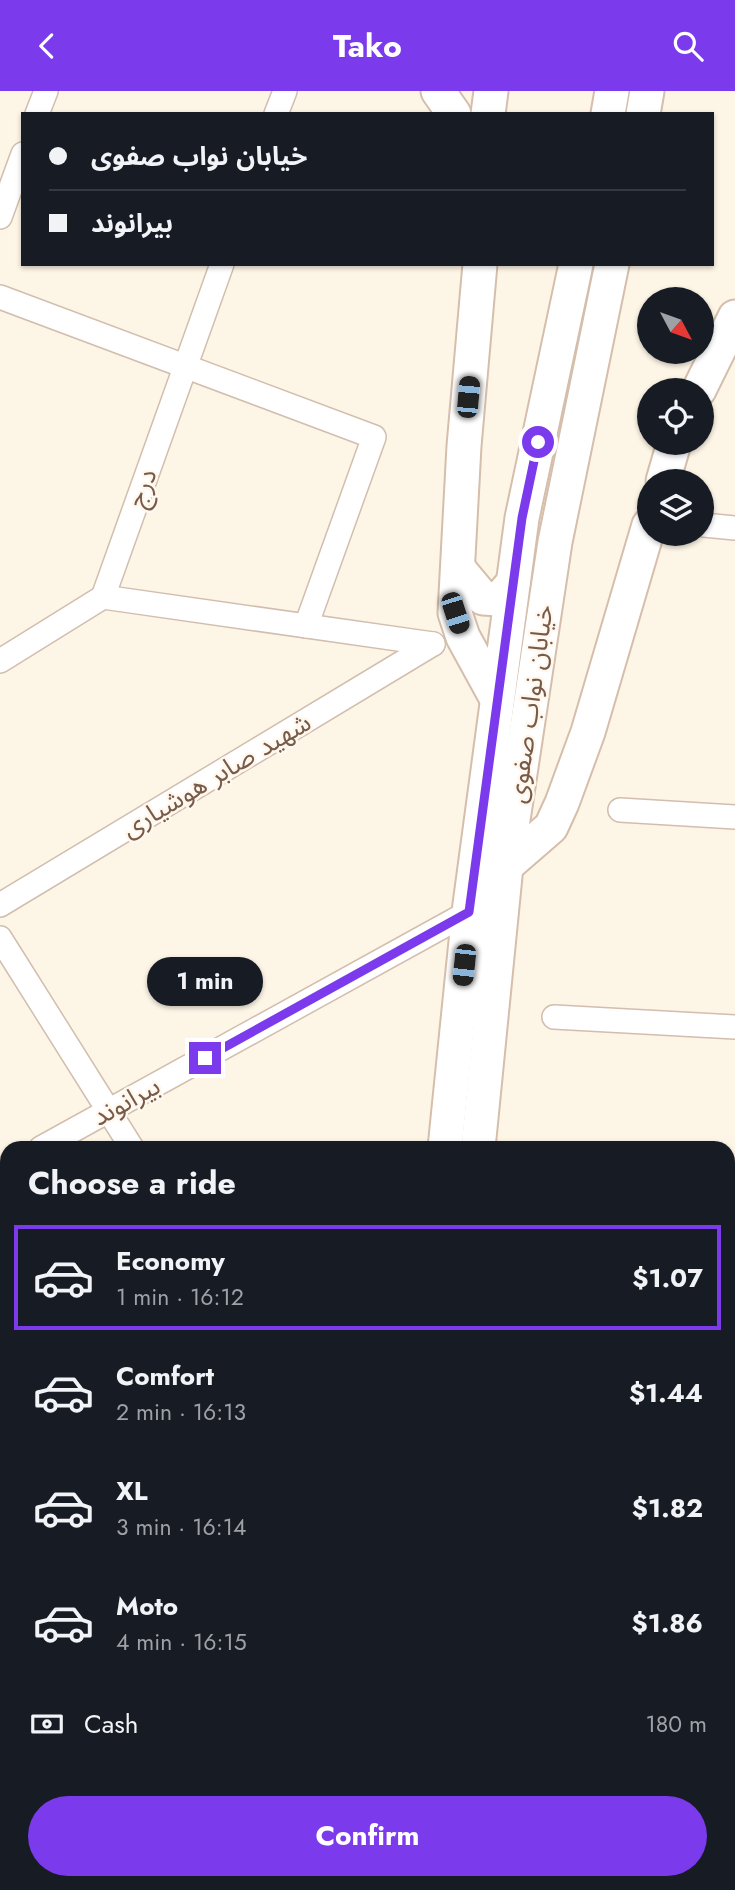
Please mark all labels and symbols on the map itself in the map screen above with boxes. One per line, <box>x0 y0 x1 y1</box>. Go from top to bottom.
north arrow <box>637 287 714 364</box>
car <box>456 375 481 419</box>
route start <box>522 426 554 458</box>
street label: درج <box>118 463 166 513</box>
car <box>439 590 472 636</box>
street label: خیابان نواب صفوی <box>497 602 563 806</box>
street label: شهید صابر هوشیاری <box>114 703 318 847</box>
car <box>452 943 477 987</box>
callout: 1 min <box>147 957 263 1005</box>
route end <box>189 1042 221 1074</box>
street label: بیرانوند <box>85 1067 167 1135</box>

